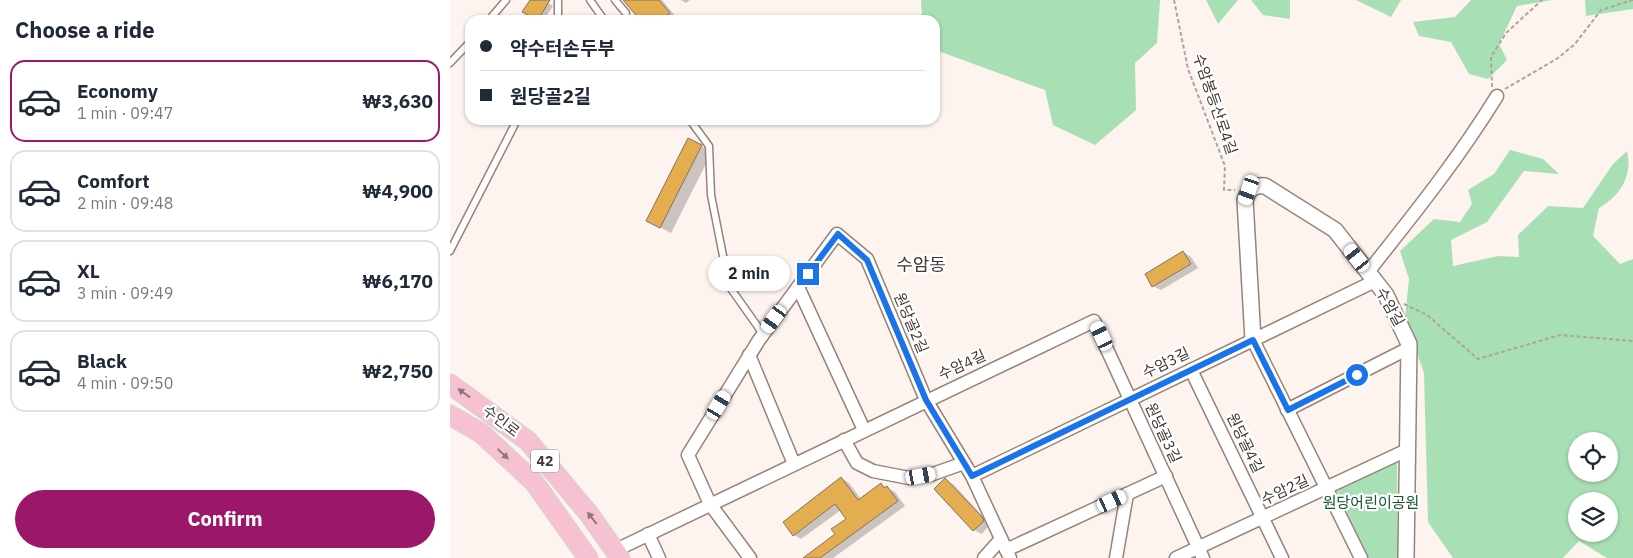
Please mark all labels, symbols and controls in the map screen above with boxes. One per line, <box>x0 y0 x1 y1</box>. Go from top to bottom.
text: Choose a ride <box>15 15 155 44</box>
text: 약수터손두부 <box>510 36 615 60</box>
street label: 수암봉등산로4길 <box>1189 51 1242 157</box>
icon: car <box>17 79 62 124</box>
text: Economy <box>77 79 158 103</box>
text: 원당골2길 <box>510 84 591 108</box>
text: ₩3,630 <box>362 89 433 113</box>
text: 1 min · 09:47 <box>77 103 173 123</box>
icon: car <box>17 169 62 214</box>
text: Comfort <box>77 169 150 193</box>
car <box>1237 173 1260 207</box>
text: ₩4,900 <box>362 179 433 203</box>
text: 2 min · 09:48 <box>77 193 173 213</box>
car <box>1341 242 1372 274</box>
district label: 수암동 <box>896 253 946 276</box>
callout: 2 min <box>708 256 790 292</box>
icon: car <box>17 259 62 304</box>
text: XL <box>77 259 100 283</box>
text: 2 min <box>728 263 770 283</box>
route end <box>797 263 819 285</box>
text: ₩6,170 <box>362 269 433 293</box>
text: 3 min · 09:49 <box>77 283 173 303</box>
street label: 수암길 <box>1372 284 1409 329</box>
street label: 원당골2길 <box>890 290 933 356</box>
car <box>759 302 788 336</box>
car <box>1088 319 1115 353</box>
street label: 수암3길 <box>1139 343 1193 382</box>
street label: 수암4길 <box>935 345 989 384</box>
icon: car <box>17 349 62 394</box>
text: Black <box>77 349 127 373</box>
text: ₩2,750 <box>362 359 433 383</box>
route start <box>1346 364 1368 386</box>
text: 4 min · 09:50 <box>77 373 173 393</box>
one-way arrow <box>458 388 471 399</box>
car <box>704 388 733 422</box>
street label: 원당골3길 <box>1141 400 1186 466</box>
street label: 수인로 <box>479 401 524 441</box>
street label: 원당골4길 <box>1223 410 1268 476</box>
map controls <box>1568 432 1618 542</box>
button: locate <box>1568 432 1618 482</box>
one-way arrow <box>497 448 510 459</box>
road number: 42 <box>531 450 559 472</box>
car <box>904 466 937 486</box>
street label: 수암2길 <box>1258 470 1312 509</box>
car <box>1095 488 1128 514</box>
button: Confirm <box>15 490 435 548</box>
button: layers <box>1568 492 1618 542</box>
park label: 원당어린이공원 <box>1323 493 1419 512</box>
one-way arrow <box>587 511 597 525</box>

